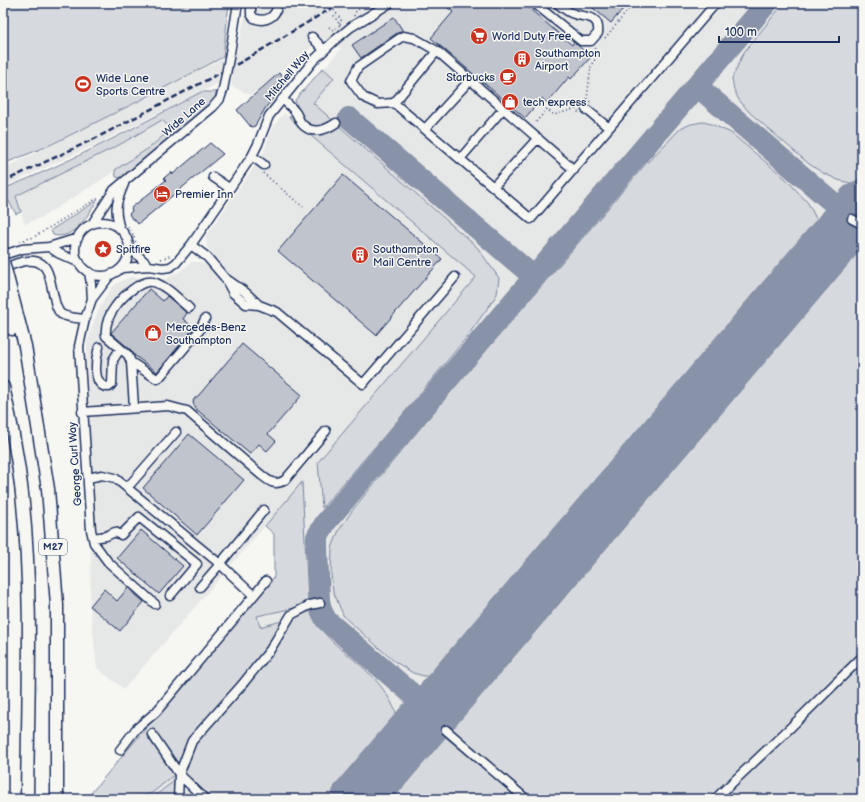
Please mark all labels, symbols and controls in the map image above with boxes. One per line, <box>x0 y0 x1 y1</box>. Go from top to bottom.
scale bar <box>719 18 839 44</box>
text: 100 m <box>725 25 757 40</box>
supermarket icon: World Duty Free <box>469 26 489 46</box>
place label: World Duty Free <box>492 30 572 43</box>
place label: Southampton Airport <box>535 47 600 73</box>
street label: Mitchell Way <box>262 48 312 104</box>
building icon: Southampton Airport <box>512 49 532 69</box>
cafe icon: Starbucks <box>498 67 518 87</box>
place label: Starbucks <box>446 71 496 84</box>
place label: Wide Lane Sports Centre <box>96 72 166 98</box>
sports icon: Wide Lane Sports Centre <box>73 74 93 94</box>
shop icon: tech express <box>500 92 520 112</box>
street label: Wide Lane <box>160 94 209 139</box>
place label: tech express <box>523 96 587 109</box>
hotel icon: Premier Inn <box>152 184 172 204</box>
place label: Premier Inn <box>175 188 233 201</box>
place icon: Spitfire <box>93 239 113 259</box>
place label: Spitfire <box>116 243 151 256</box>
place label: Southampton Mail Centre <box>373 243 438 269</box>
building icon: Southampton Mail Centre <box>350 245 370 265</box>
place label: Mercedes-Benz Southampton <box>166 321 247 347</box>
shop icon: Mercedes-Benz Southampton <box>143 323 163 343</box>
street label: George Curl Way <box>66 422 84 506</box>
road number: M27 <box>39 539 67 555</box>

